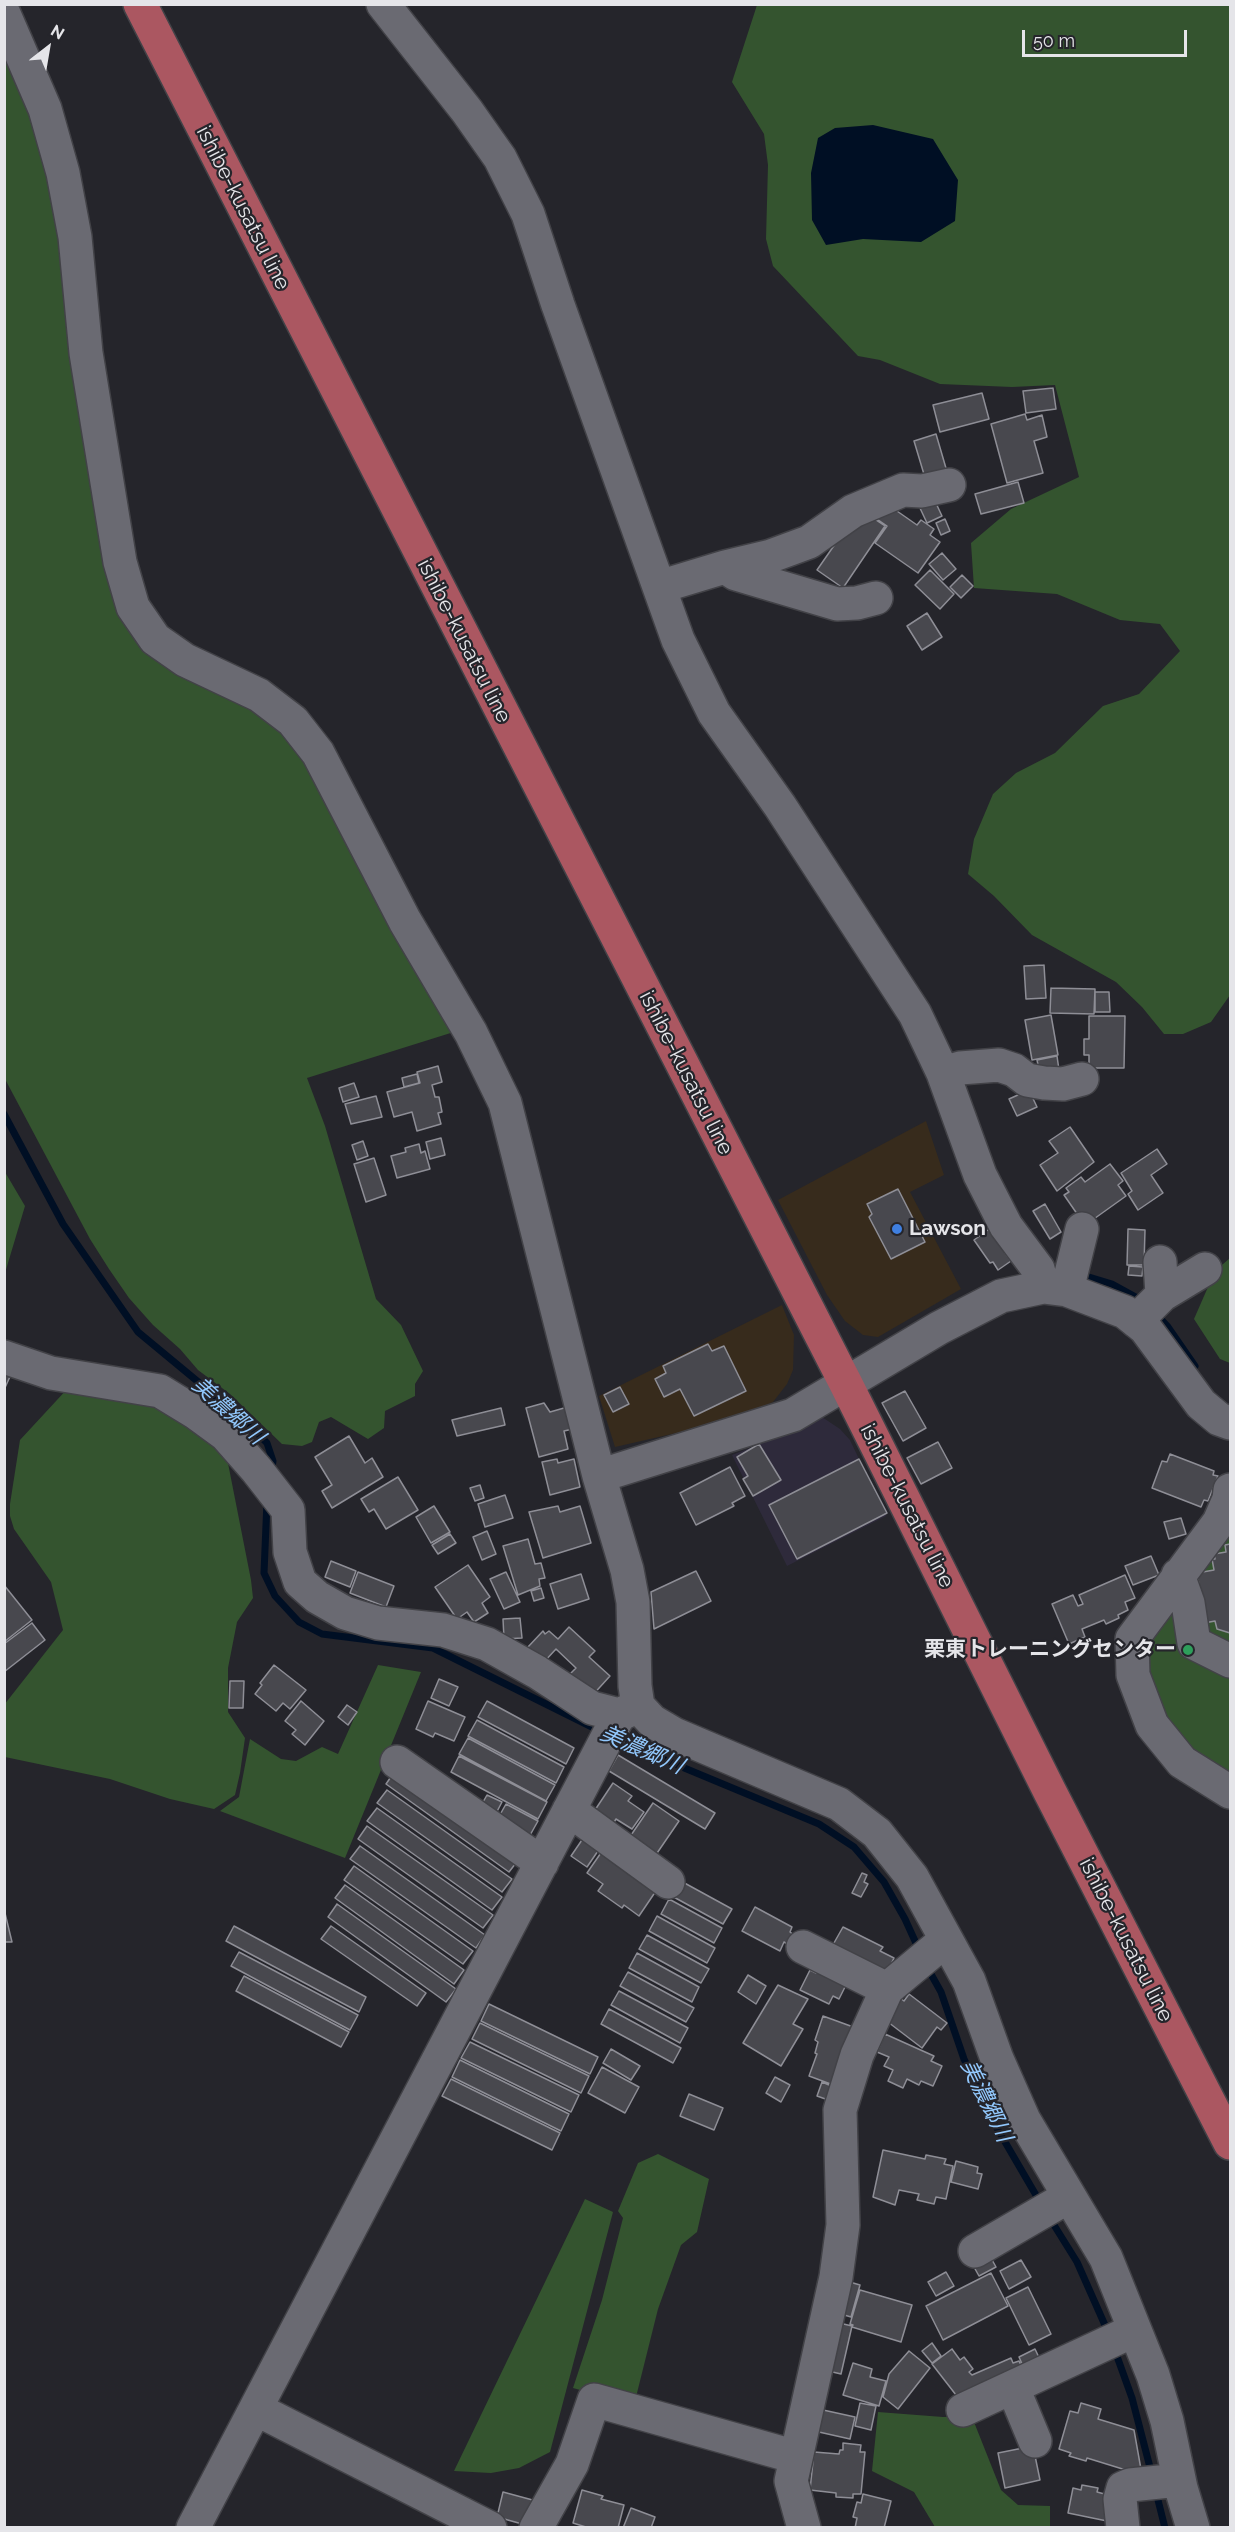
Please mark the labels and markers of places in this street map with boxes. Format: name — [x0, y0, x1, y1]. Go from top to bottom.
place label: Lawson — [909, 1216, 986, 1242]
marker: Lawson — [890, 1222, 904, 1236]
place label: 栗東トレーニングセンター — [924, 1637, 1176, 1663]
marker: 栗東トレーニングセンター — [1181, 1643, 1195, 1657]

